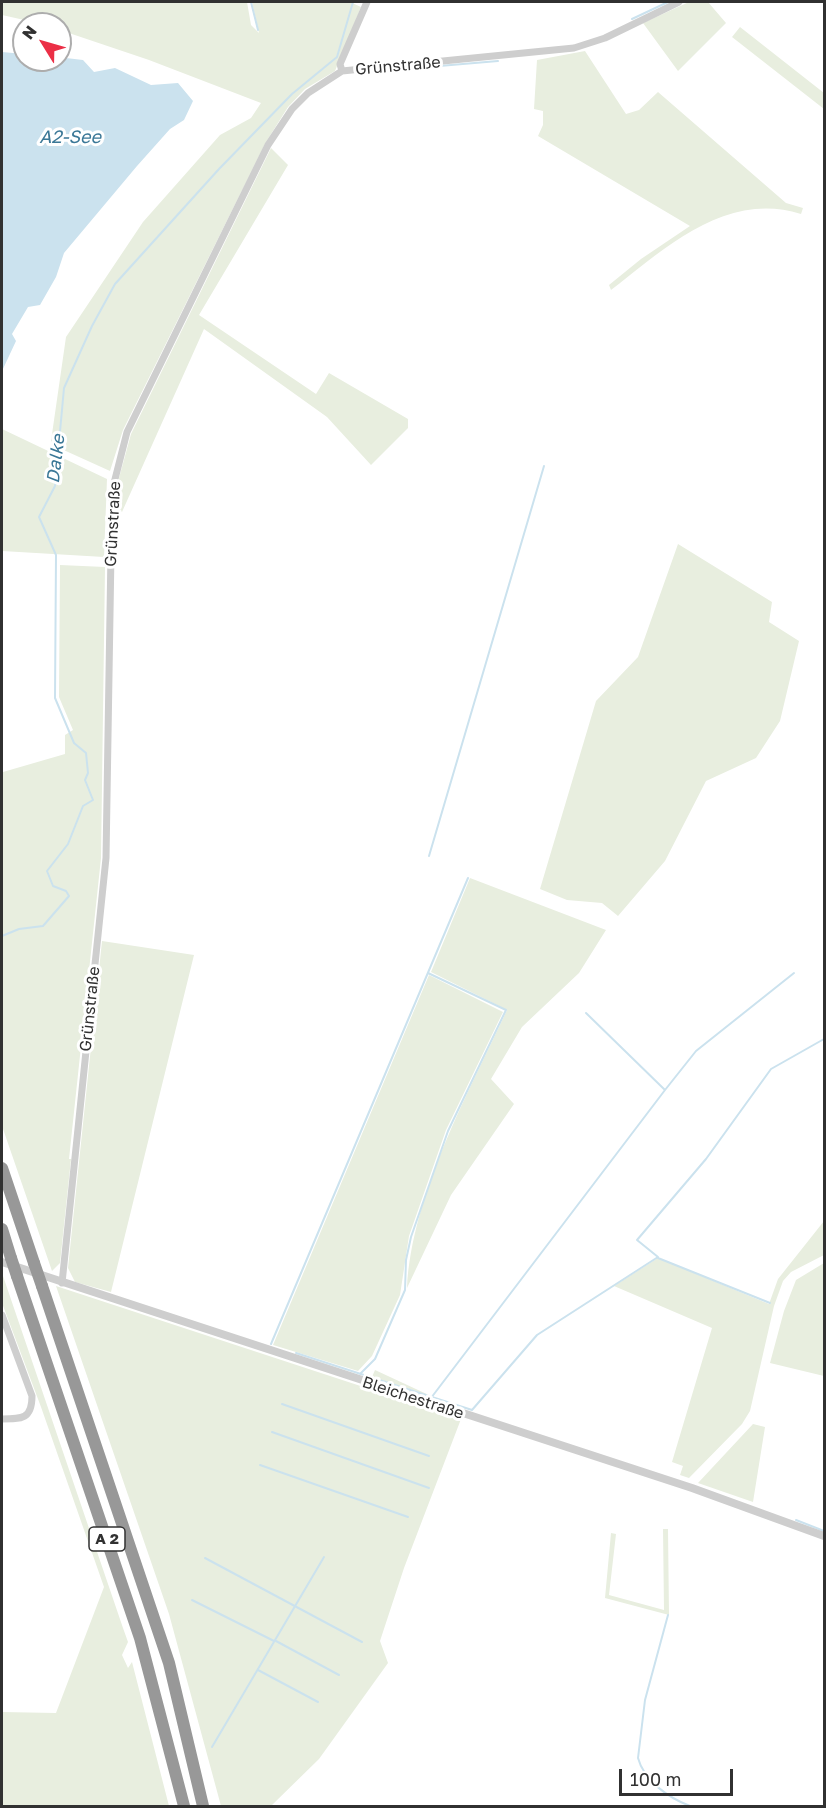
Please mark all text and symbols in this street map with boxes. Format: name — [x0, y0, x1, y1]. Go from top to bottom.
north arrow — [12, 12, 72, 72]
text: N — [18, 21, 41, 43]
street label: Grünstraße — [355, 53, 441, 79]
water label: A2-See — [39, 126, 101, 148]
water label: Dalke — [42, 433, 70, 485]
street label: Grünstraße — [101, 481, 125, 567]
street label: Grünstraße — [76, 965, 104, 1053]
street label: Bleichestraße — [360, 1373, 466, 1423]
road number: A 2 — [89, 1527, 125, 1551]
scale bar — [622, 1757, 736, 1795]
text: 100 m — [630, 1768, 681, 1790]

